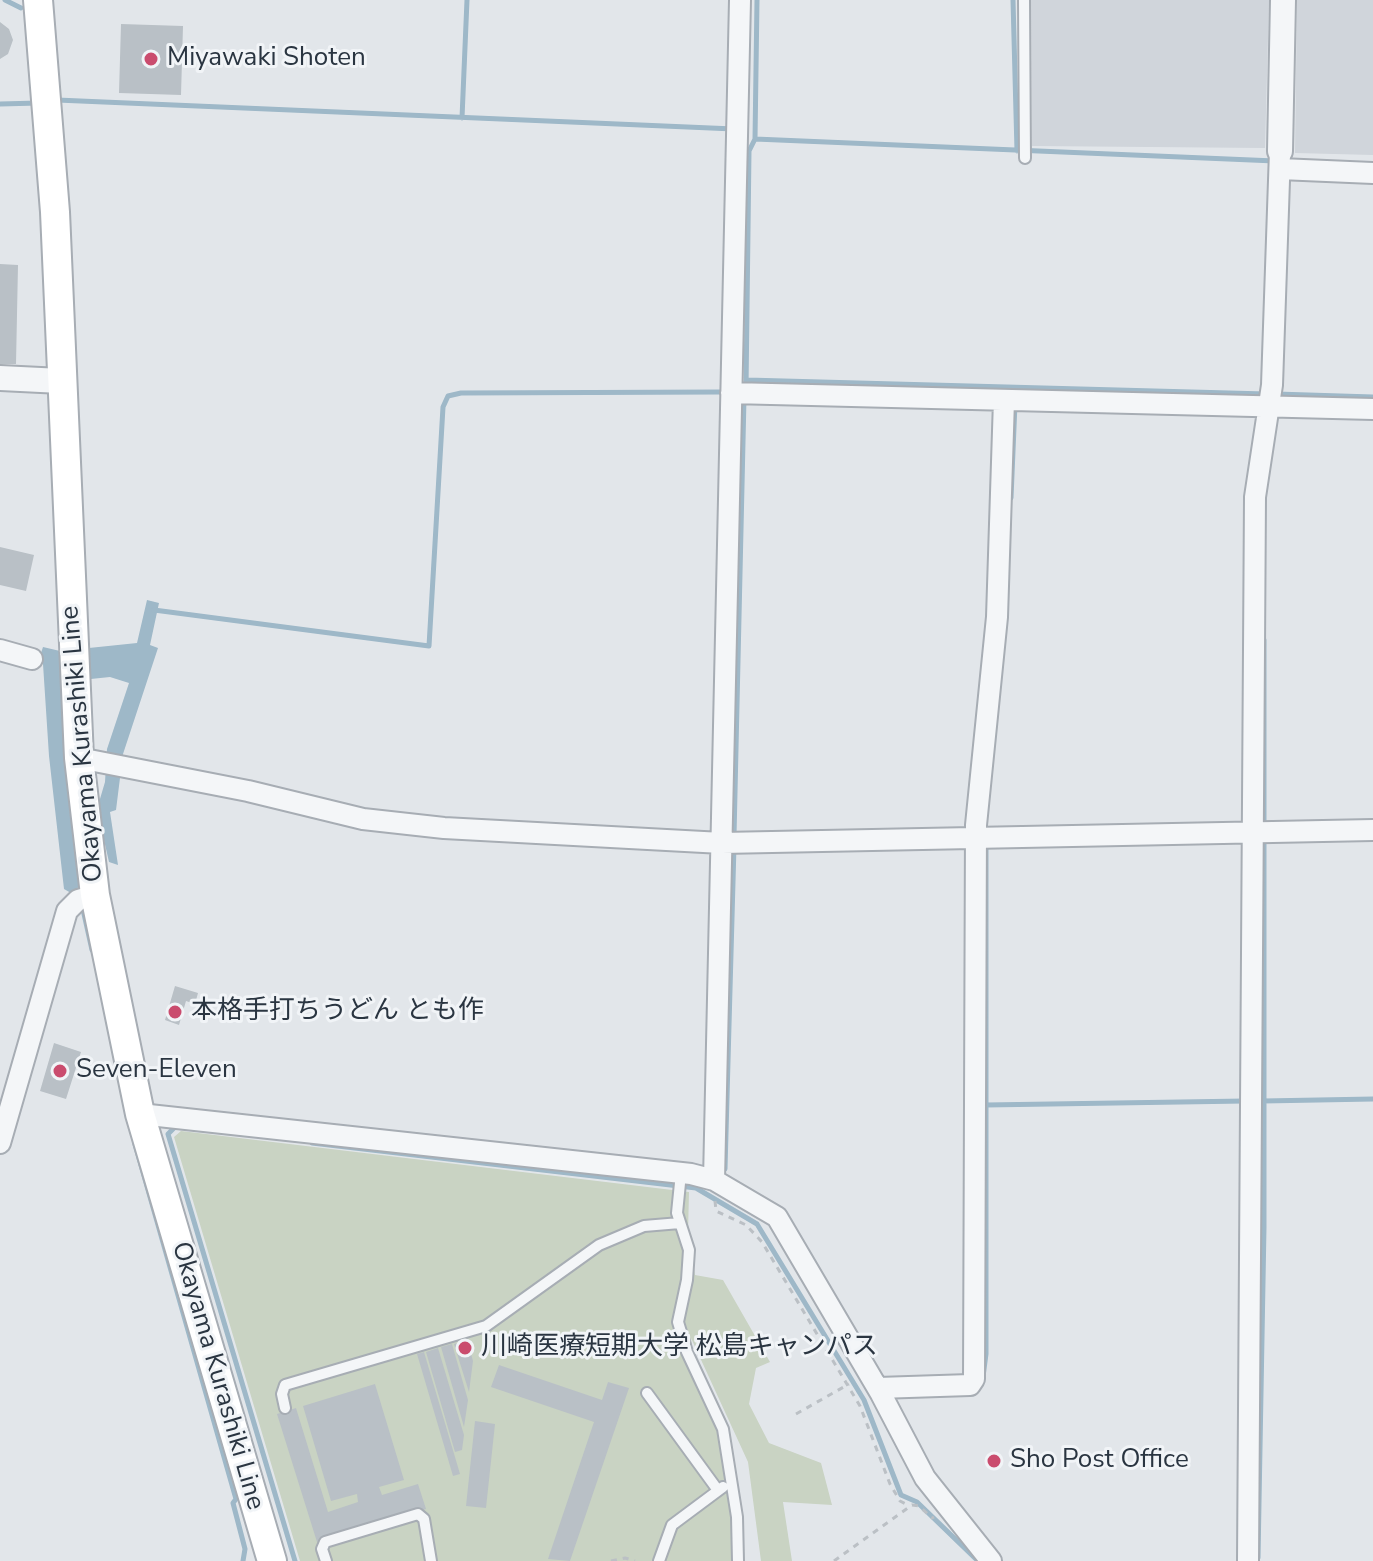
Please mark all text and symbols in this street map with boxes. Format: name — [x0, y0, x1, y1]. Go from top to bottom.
place label: Miyawaki Shoten — [167, 43, 366, 75]
marker: Miyawaki Shoten — [142, 50, 160, 68]
street label: Okayama Kurashiki Line — [55, 604, 111, 884]
place label: 本格手打ちうどん とも作 — [191, 996, 484, 1028]
marker: 本格手打ちうどん とも作 — [166, 1003, 184, 1021]
place label: Seven-Eleven — [76, 1055, 237, 1087]
marker: Seven-Eleven — [51, 1062, 69, 1080]
street label: Okayama Kurashiki Line — [164, 1238, 270, 1514]
place label: 川崎医療短期大学 松島キャンパス — [481, 1332, 878, 1364]
marker: 川崎医療短期大学 松島キャンパス — [456, 1339, 474, 1357]
place label: Sho Post Office — [1010, 1445, 1189, 1477]
marker: Sho Post Office — [985, 1452, 1003, 1470]

